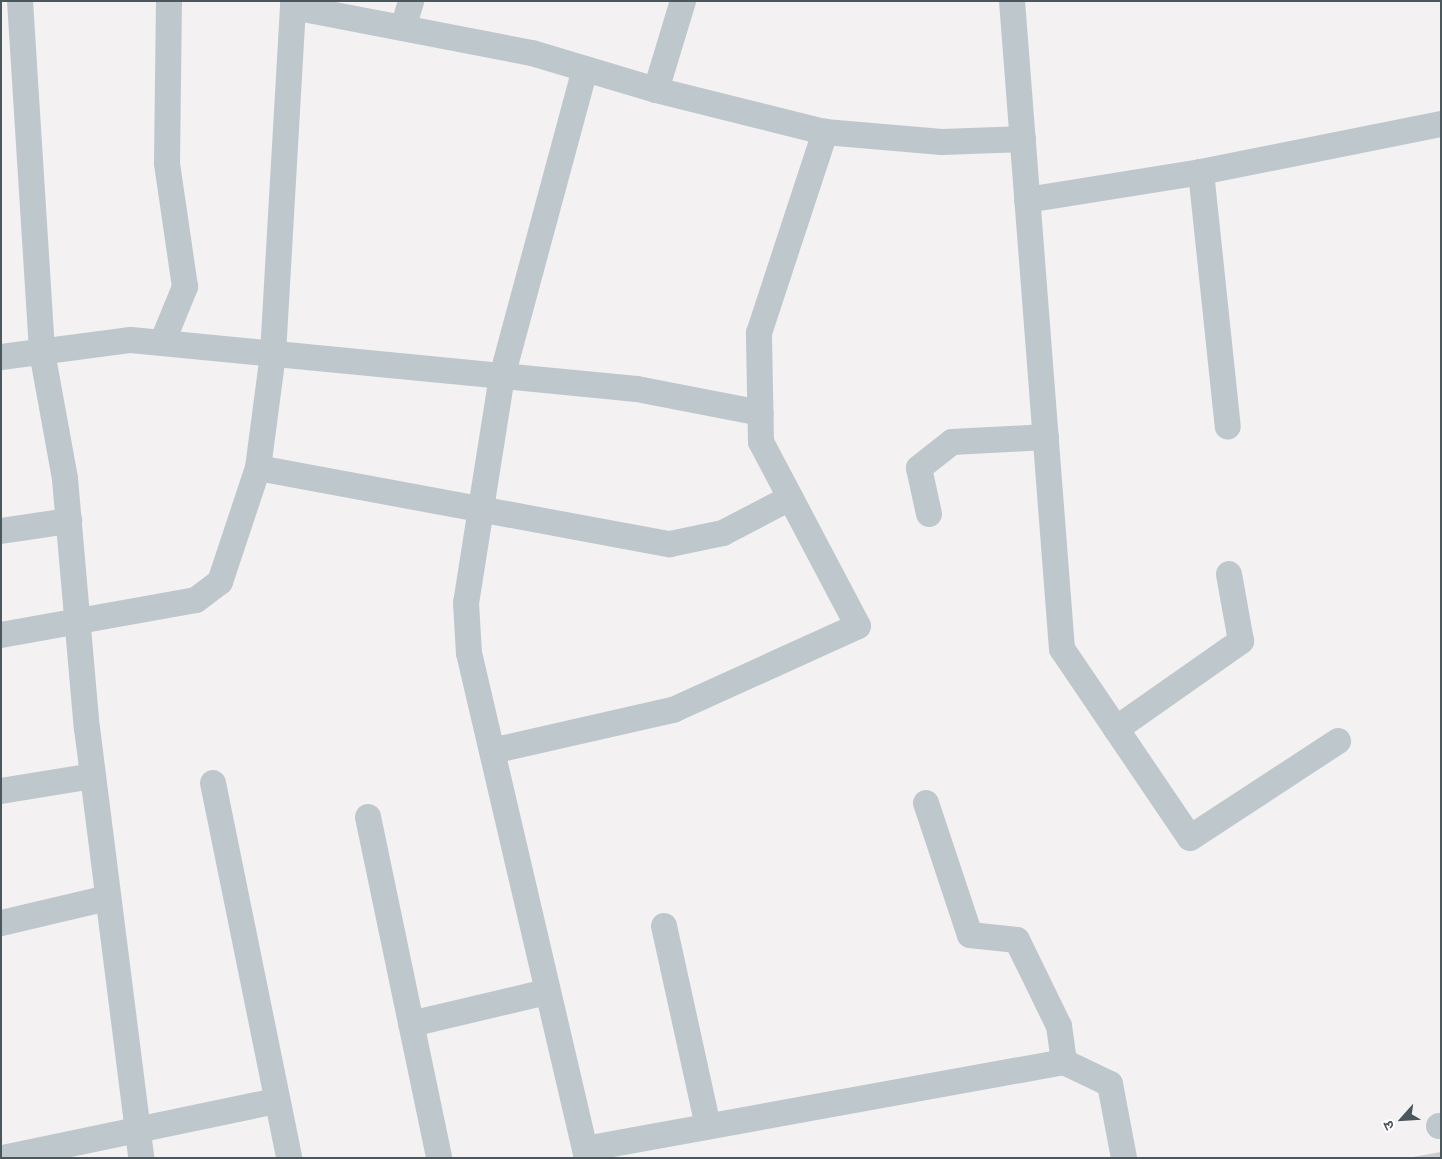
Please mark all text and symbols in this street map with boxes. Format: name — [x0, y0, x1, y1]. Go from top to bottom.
north arrow — [1377, 1094, 1427, 1144]
text: उ — [1379, 1118, 1398, 1133]

